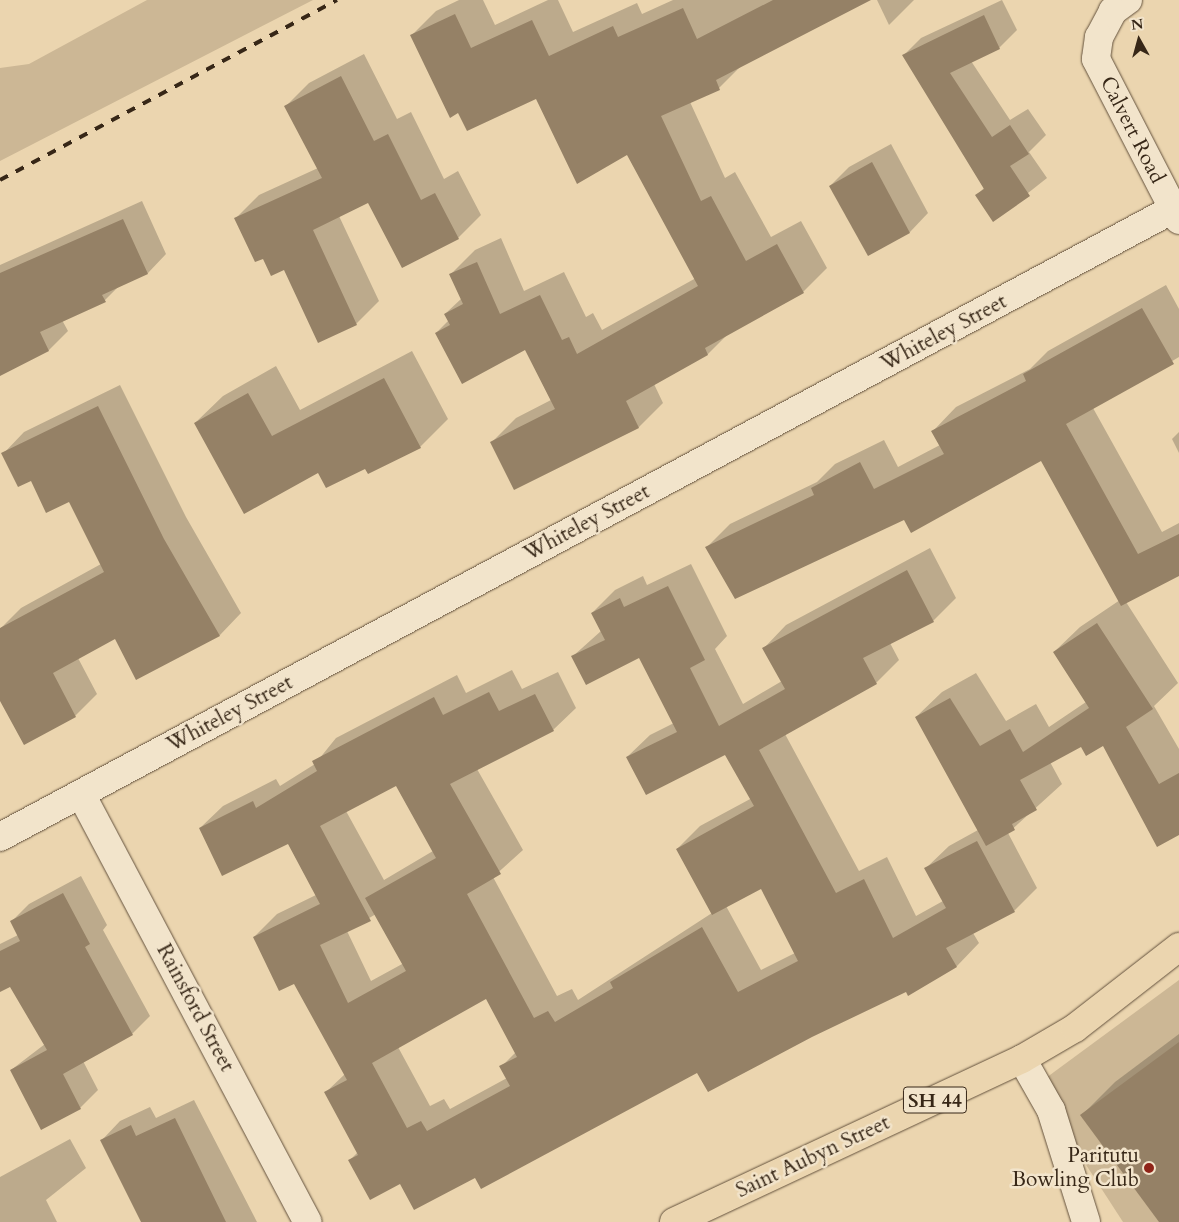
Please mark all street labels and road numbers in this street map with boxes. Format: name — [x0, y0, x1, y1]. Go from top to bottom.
street label: Calvert Road — [1094, 72, 1170, 188]
street label: Whiteley Street — [877, 289, 1011, 377]
street label: Whiteley Street — [520, 479, 654, 567]
street label: Whiteley Street — [163, 670, 297, 758]
street label: Rainsford Street — [151, 940, 239, 1076]
road number: SH 44 — [902, 1082, 968, 1118]
street label: Saint Aubyn Street — [732, 1110, 894, 1204]

